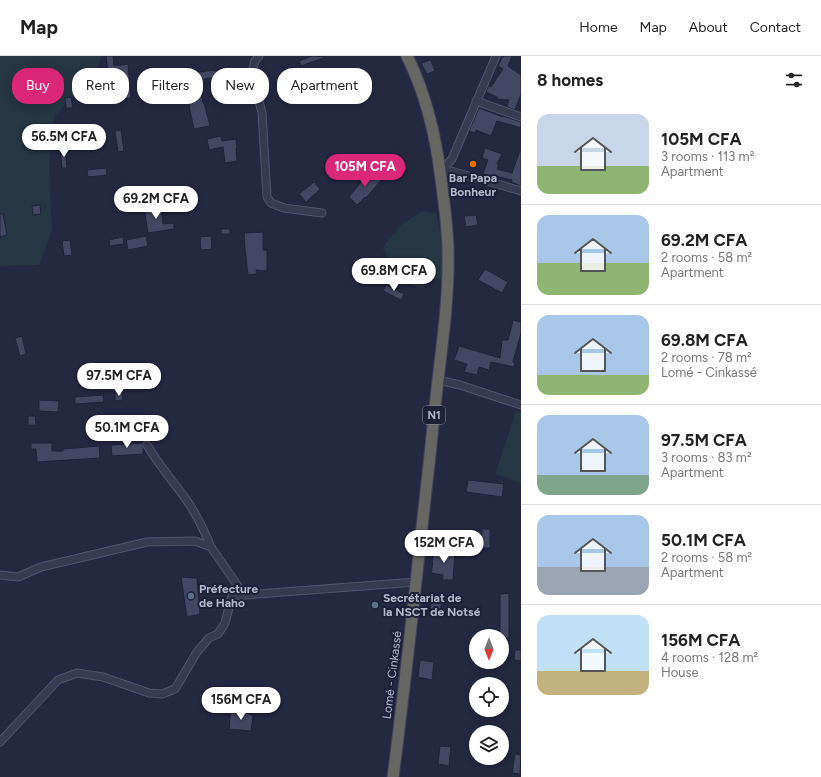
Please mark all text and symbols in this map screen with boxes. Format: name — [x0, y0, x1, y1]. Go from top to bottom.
text: Map — [20, 16, 58, 39]
text: Home — [579, 19, 618, 36]
text: Map — [640, 19, 667, 36]
text: About — [689, 19, 728, 36]
text: Contact — [750, 19, 801, 36]
chip: Buy — [12, 68, 64, 104]
chip: Rent — [72, 68, 129, 104]
chip: Filters — [137, 68, 203, 104]
chip: New — [211, 68, 269, 104]
chip: Apartment — [277, 68, 372, 104]
icon: filters — [783, 69, 805, 91]
text: 8 homes — [537, 70, 603, 90]
pin: 56.5M CFA — [18, 124, 110, 158]
text: 56.5M CFA — [31, 129, 97, 144]
text: 105M CFA — [661, 129, 742, 149]
icon: home — [569, 130, 617, 178]
text: 3 rooms · 113 m² — [661, 149, 754, 164]
pin: 105M CFA — [324, 154, 406, 188]
text: 105M CFA — [334, 159, 396, 174]
marker: Bar Papa Bonheur — [468, 159, 478, 169]
text: Apartment — [661, 164, 724, 179]
place label: Bar Papa Bonheur — [449, 171, 497, 199]
pin: 69.2M CFA — [110, 186, 202, 220]
text: 69.2M CFA — [123, 191, 189, 206]
text: 69.2M CFA — [661, 230, 747, 250]
icon: home — [569, 231, 617, 279]
text: 2 rooms · 58 m² — [661, 250, 752, 265]
pin: 69.8M CFA — [348, 258, 440, 292]
text: 69.8M CFA — [361, 263, 427, 278]
text: Apartment — [661, 265, 724, 280]
text: 69.8M CFA — [661, 330, 748, 350]
icon: home — [569, 331, 617, 379]
text: 2 rooms · 78 m² — [661, 350, 752, 365]
pin: 97.5M CFA — [73, 363, 165, 397]
text: Lomé - Cinkassé — [661, 365, 757, 380]
text: 97.5M CFA — [86, 368, 152, 383]
road number: N1 — [423, 406, 445, 424]
pin: 50.1M CFA — [81, 415, 173, 449]
text: 50.1M CFA — [95, 420, 159, 435]
text: 97.5M CFA — [661, 430, 747, 450]
icon: home — [569, 431, 617, 479]
text: 3 rooms · 83 m² — [661, 450, 752, 465]
text: Apartment — [661, 465, 724, 480]
pin: 152M CFA — [403, 530, 485, 564]
text: 50.1M CFA — [661, 530, 746, 550]
icon: home — [569, 531, 617, 579]
text: 152M CFA — [414, 535, 474, 550]
text: 2 rooms · 58 m² — [661, 550, 752, 565]
text: Apartment — [661, 565, 724, 580]
place label: Préfecture de Haho — [199, 582, 258, 610]
marker: Préfecture de Haho — [186, 591, 196, 601]
place label: Secrétariat de la NSCT de Notsé — [383, 591, 481, 619]
marker: Secrétariat de la NSCT de Notsé — [370, 600, 380, 610]
north arrow — [469, 629, 509, 669]
map controls — [469, 629, 509, 765]
street label: Lomé - Cinkassé — [380, 630, 404, 720]
text: 156M CFA — [661, 630, 740, 650]
icon: home — [569, 631, 617, 679]
text: 4 rooms · 128 m² — [661, 650, 758, 665]
text: House — [661, 665, 699, 680]
button: locate — [469, 677, 509, 717]
pin: 156M CFA — [200, 687, 282, 721]
text: 156M CFA — [211, 692, 271, 707]
button: layers — [469, 725, 509, 765]

